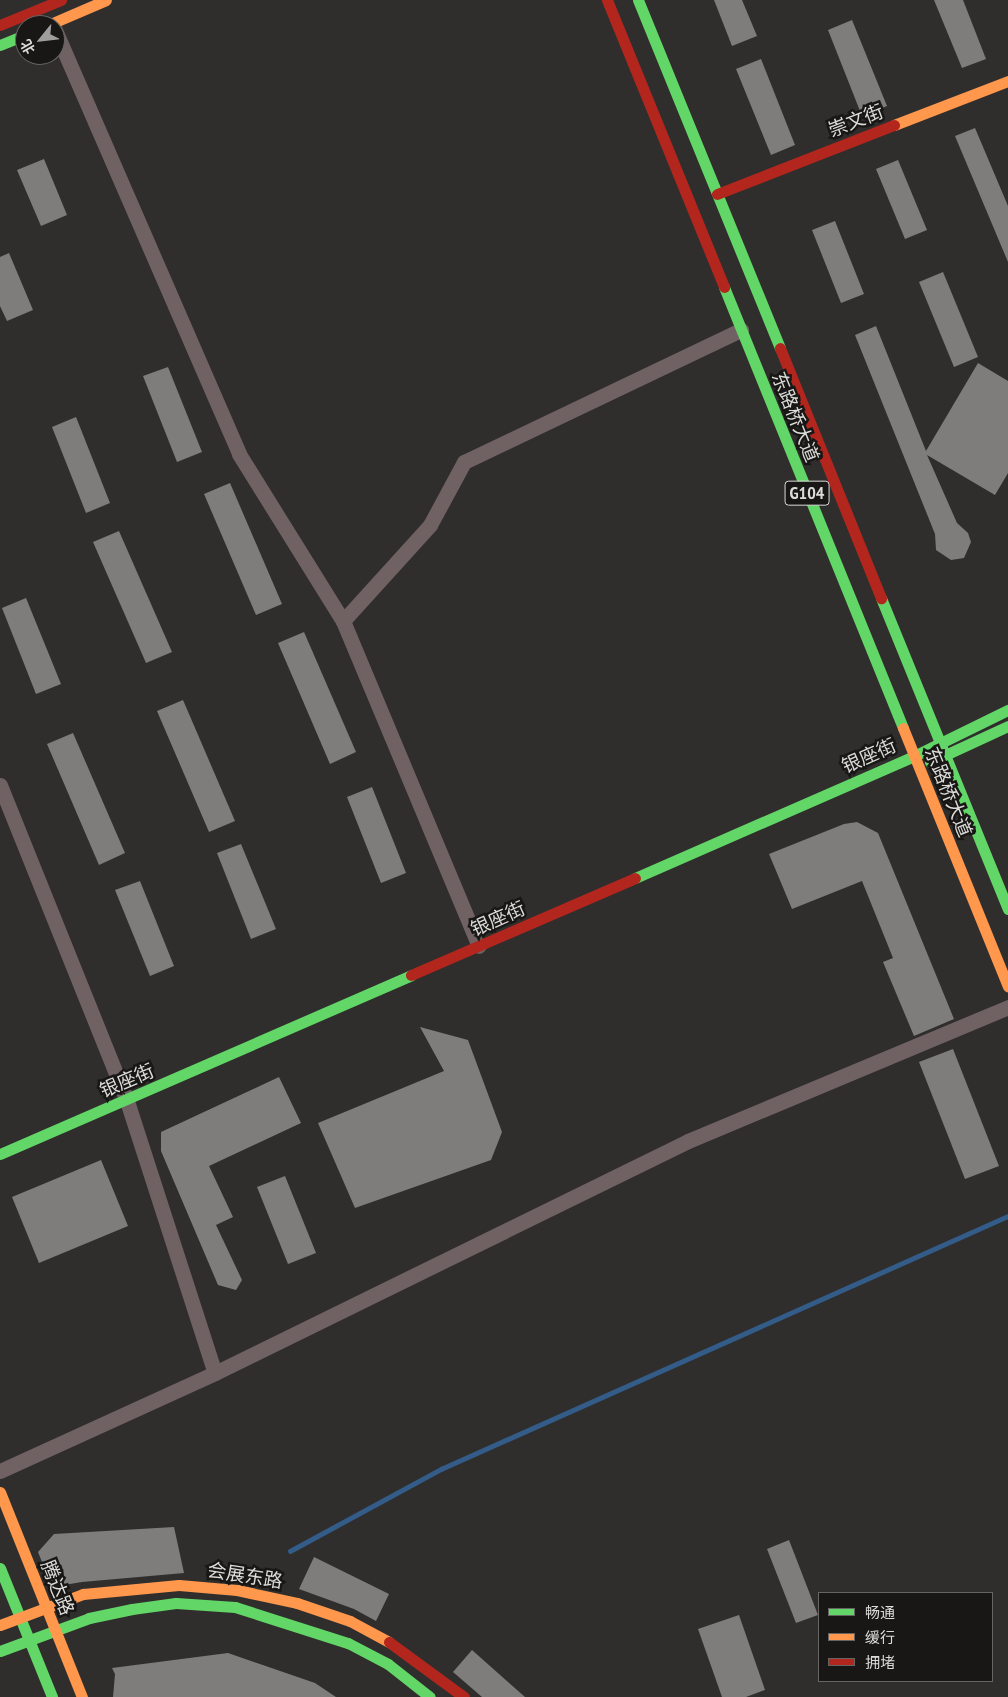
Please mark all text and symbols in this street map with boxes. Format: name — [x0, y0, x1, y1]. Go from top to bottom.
north arrow — [15, 15, 65, 65]
text: 北 — [16, 36, 39, 57]
street label: 崇文街 — [825, 100, 887, 142]
street label: 东路桥大道 — [767, 369, 823, 465]
road number: G104 — [784, 478, 830, 508]
street label: 银座街 — [838, 734, 900, 778]
street label: 东路桥大道 — [920, 744, 976, 840]
street label: 银座街 — [467, 897, 529, 941]
street label: 银座街 — [96, 1059, 158, 1103]
street label: 腾达路 — [36, 1557, 78, 1619]
street label: 会展东路 — [206, 1559, 284, 1593]
legend — [818, 1592, 993, 1682]
text: 畅通 — [865, 1603, 895, 1622]
text: 缓行 — [865, 1628, 895, 1647]
text: 拥堵 — [865, 1653, 895, 1672]

